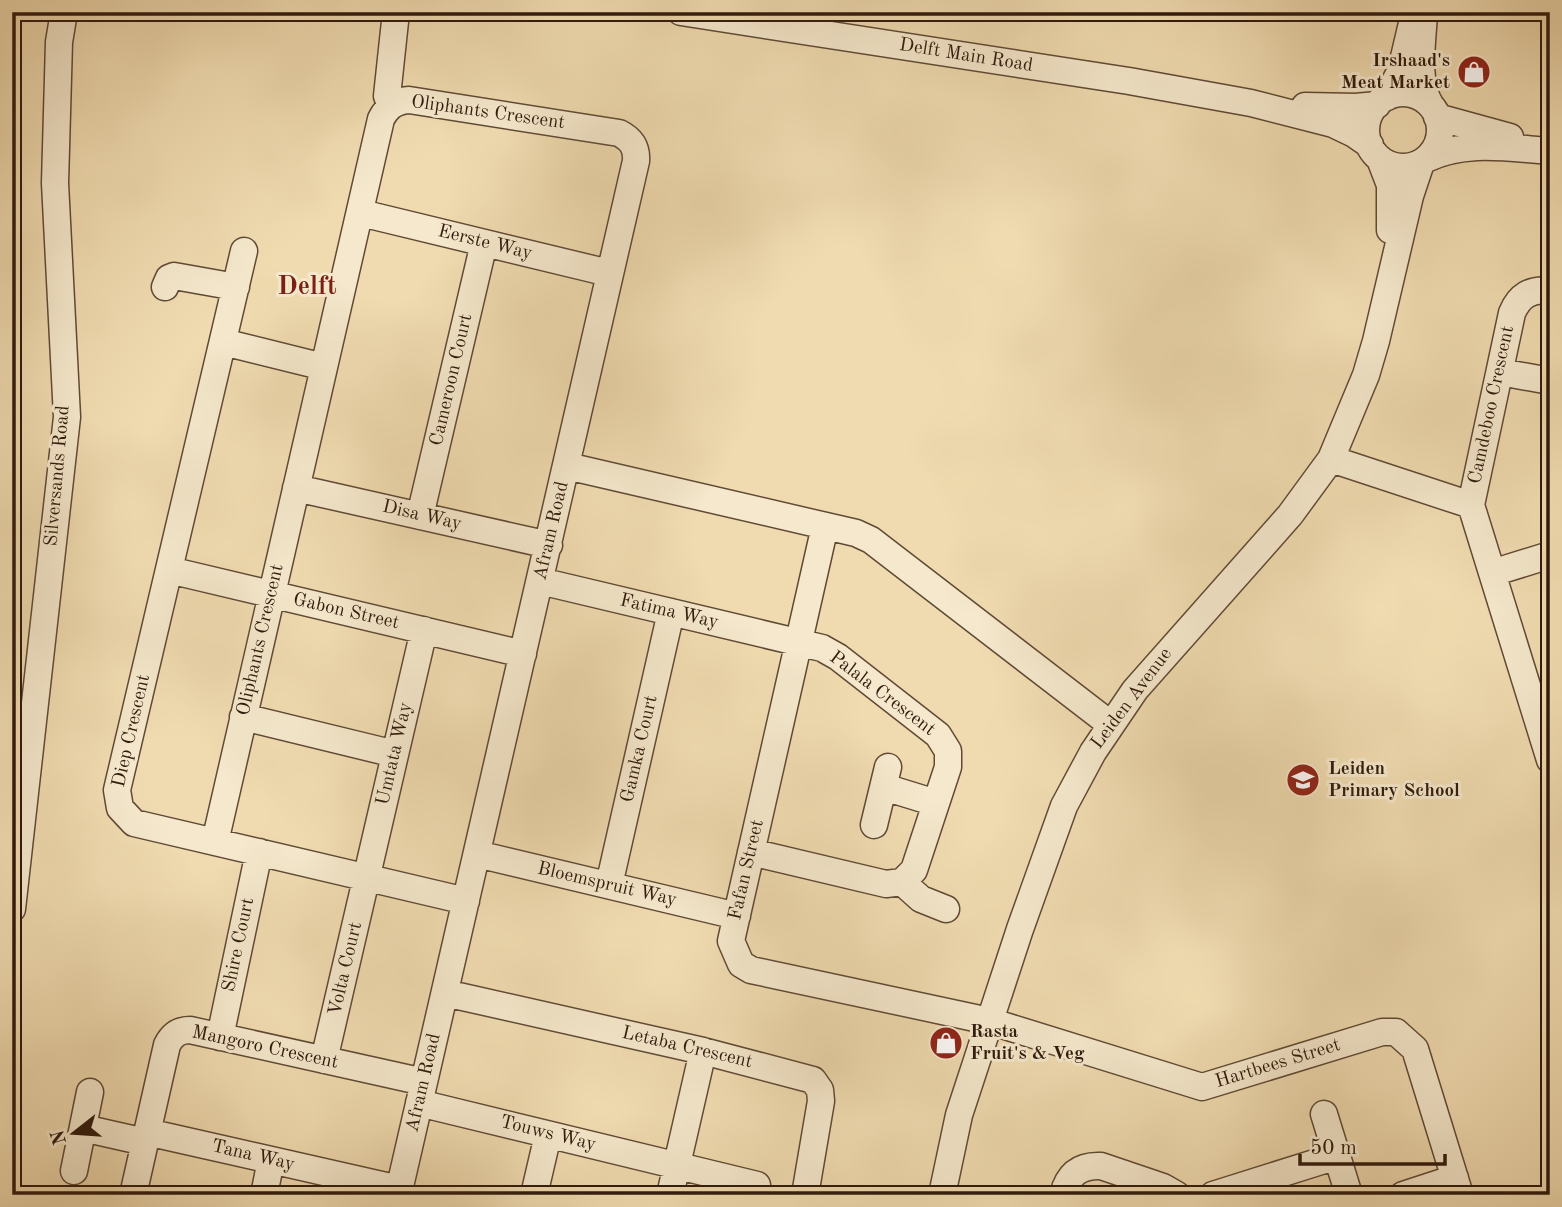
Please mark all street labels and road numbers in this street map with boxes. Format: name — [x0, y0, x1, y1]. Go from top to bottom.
street label: Delft Main Road — [898, 36, 1034, 76]
street label: Oliphants Crescent — [410, 93, 566, 133]
street label: Eerste Way — [436, 222, 534, 264]
street label: Cameroon Court — [428, 312, 476, 448]
street label: Camdeboo Crescent — [1466, 324, 1518, 486]
street label: Silversands Road — [42, 405, 74, 547]
street label: Afram Road — [531, 480, 573, 582]
street label: Disa Way — [380, 498, 464, 534]
street label: Oliphants Crescent — [234, 562, 288, 718]
street label: Gabon Street — [291, 591, 401, 633]
street label: Fatima Way — [618, 591, 720, 633]
street label: Leiden Avenue — [1088, 645, 1176, 753]
street label: Palala Crescent — [825, 648, 939, 740]
street label: Diep Crescent — [110, 673, 154, 789]
street label: Gamka Court — [618, 694, 662, 804]
street label: Umtata Way — [374, 701, 416, 807]
street label: Fafan Street — [726, 818, 768, 922]
street label: Bloemspruit Way — [535, 860, 679, 910]
street label: Shire Court — [220, 896, 258, 994]
street label: Volta Court — [326, 920, 366, 1018]
street label: Mangoro Crescent — [190, 1023, 340, 1073]
street label: Letaba Crescent — [620, 1024, 754, 1072]
street label: Afram Road — [403, 1032, 445, 1134]
street label: Hartbees Street — [1213, 1036, 1343, 1092]
street label: Touws Way — [498, 1113, 598, 1155]
street label: Tana Way — [210, 1137, 296, 1175]

